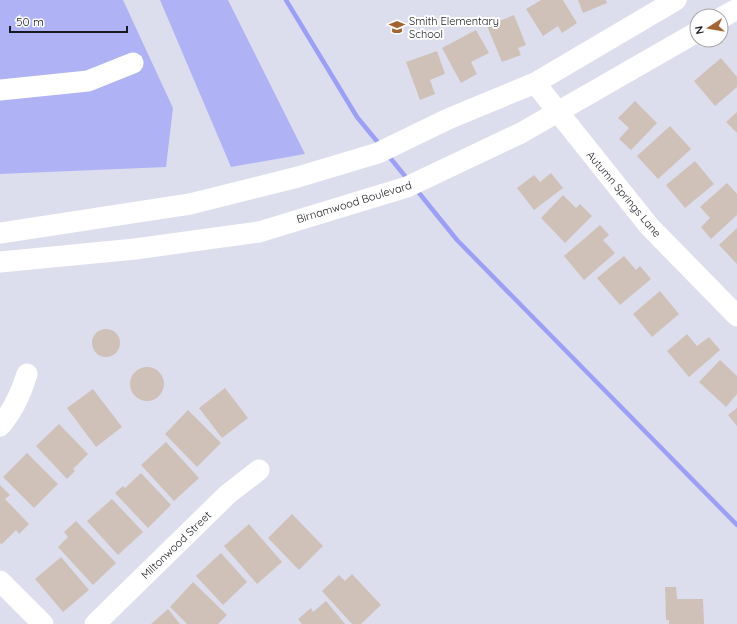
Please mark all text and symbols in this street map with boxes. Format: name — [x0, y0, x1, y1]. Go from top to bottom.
scale bar — [10, 8, 127, 34]
north arrow — [689, 8, 729, 48]
text: 50 m — [16, 14, 44, 29]
place label: Smith Elementary School — [409, 14, 499, 41]
school or university icon: Smith Elementary School — [388, 18, 406, 36]
text: N — [692, 25, 707, 35]
street label: Autumn Springs Lane — [584, 148, 664, 240]
street label: Birnamwood Boulevard — [295, 178, 413, 226]
street label: Miltonwood Street — [138, 508, 214, 582]

